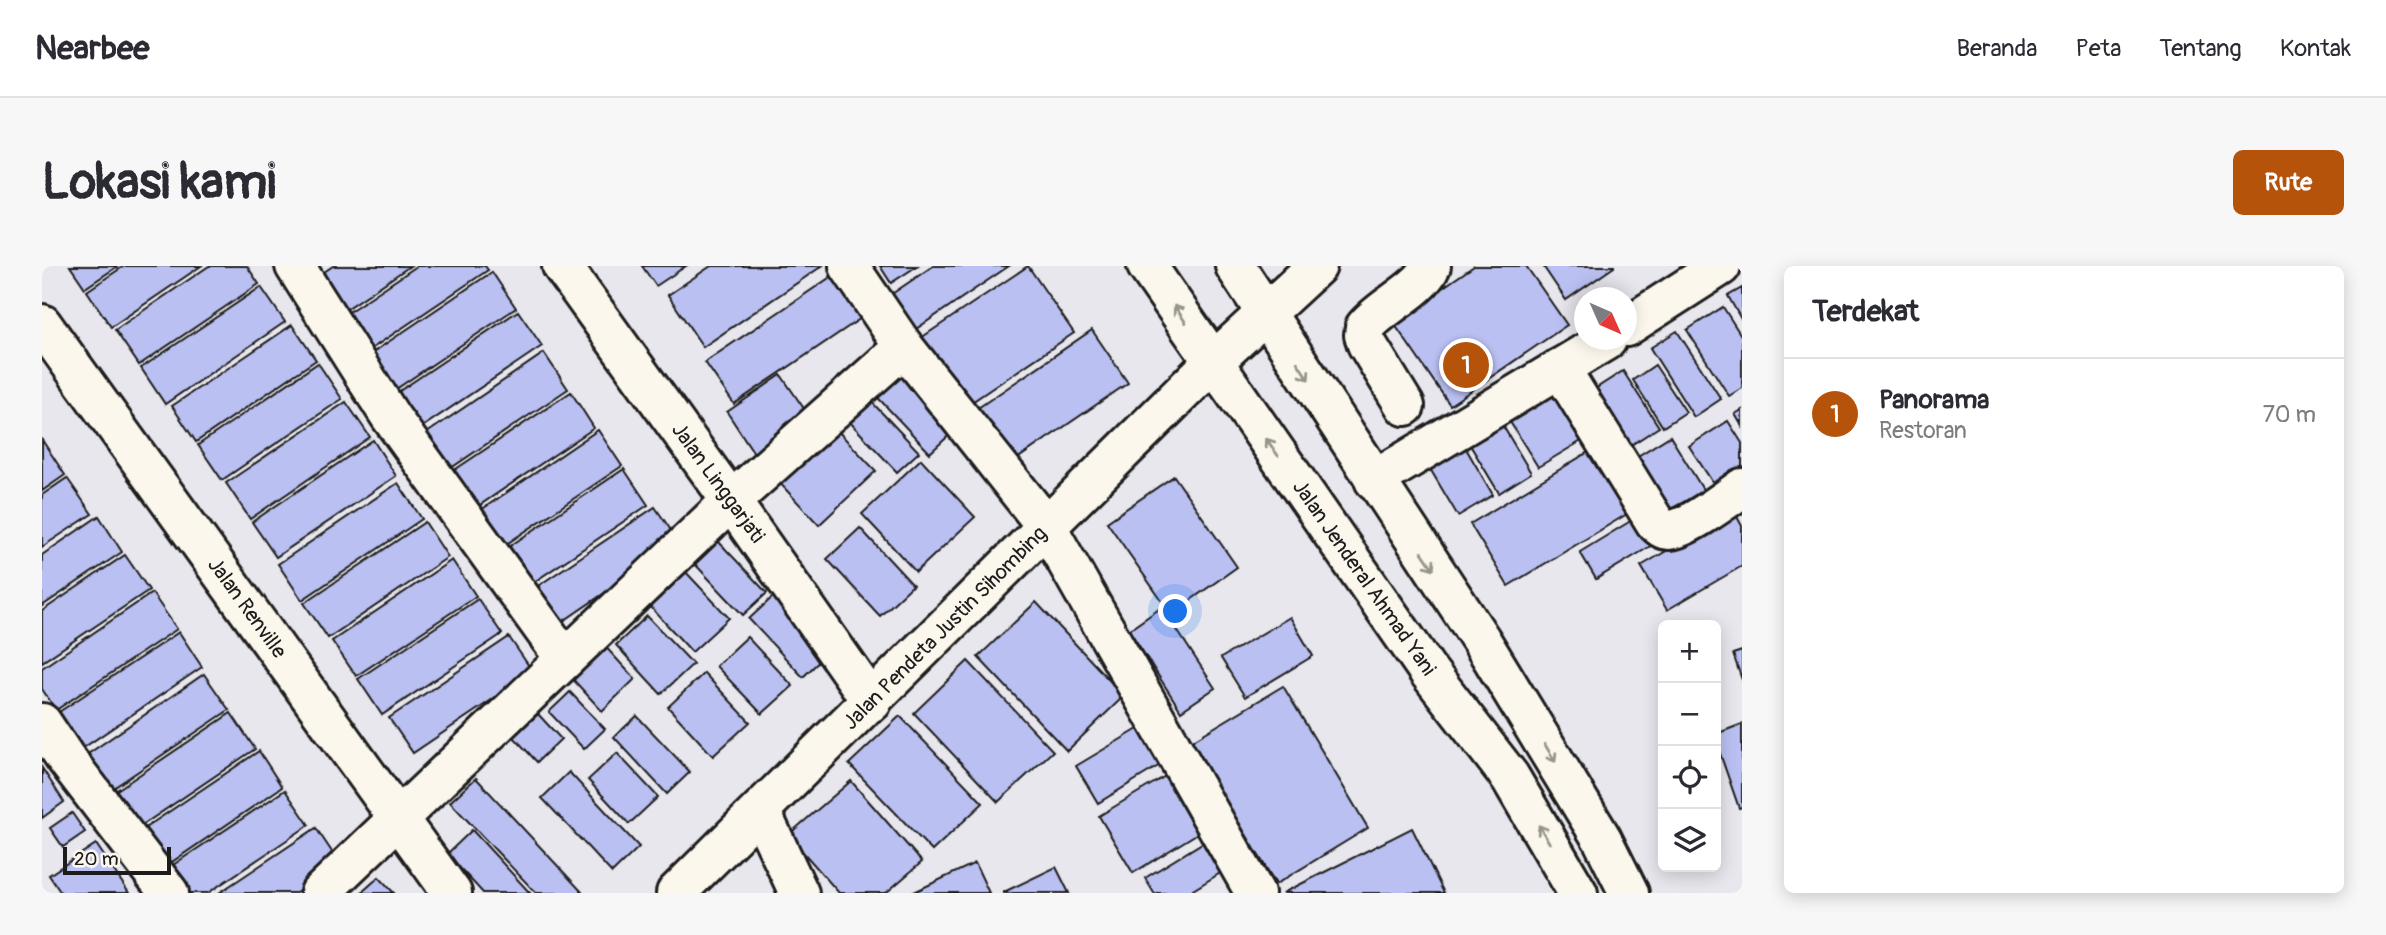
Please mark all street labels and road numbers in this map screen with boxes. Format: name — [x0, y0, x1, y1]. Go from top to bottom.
street label: Jalan Linggarjati — [665, 418, 771, 549]
street label: Jalan Jenderal Ahmad Yani — [1286, 475, 1442, 681]
street label: Jalan Pendeta Justin Sihombing — [837, 520, 1053, 736]
street label: Jalan Renville — [201, 552, 293, 664]

